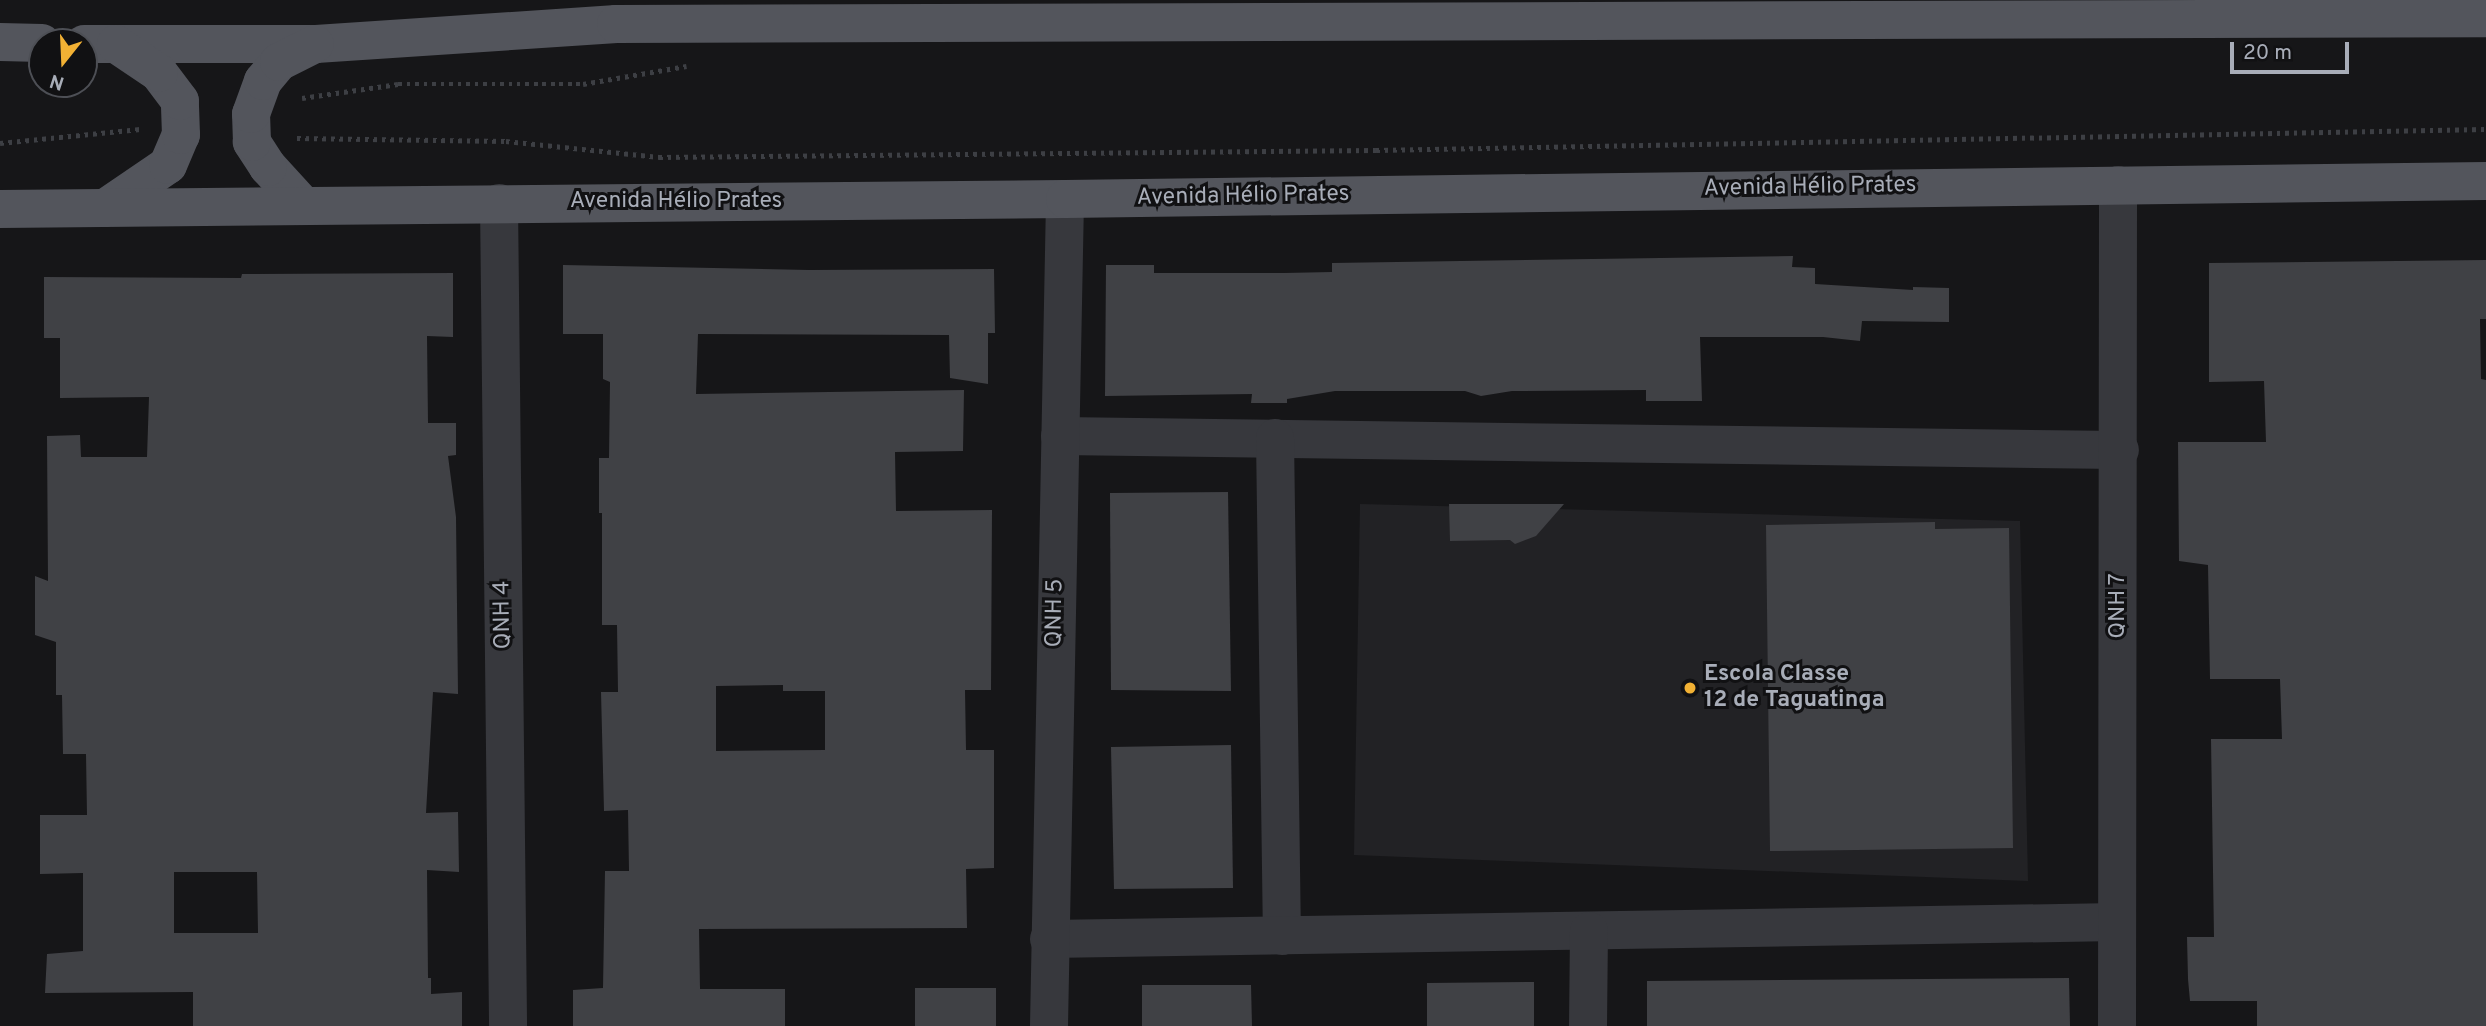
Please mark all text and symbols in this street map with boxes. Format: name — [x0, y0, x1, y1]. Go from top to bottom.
north arrow — [28, 28, 98, 98]
scale bar — [2234, 28, 2353, 72]
text: 20 m — [2243, 40, 2292, 67]
text: N — [47, 68, 67, 95]
street label: Avenida Hélio Prates — [1703, 172, 1917, 204]
street label: Avenida Hélio Prates — [1136, 181, 1350, 213]
street label: Avenida Hélio Prates — [570, 188, 782, 216]
street label: QNH 7 — [2105, 573, 2133, 639]
street label: QNH 5 — [1042, 578, 1070, 648]
street label: QNH 4 — [490, 580, 518, 650]
place label: Escola Classe 12 de Taguatinga — [1704, 661, 1884, 715]
marker: Escola Classe 12 de Taguatinga — [1682, 680, 1698, 696]

